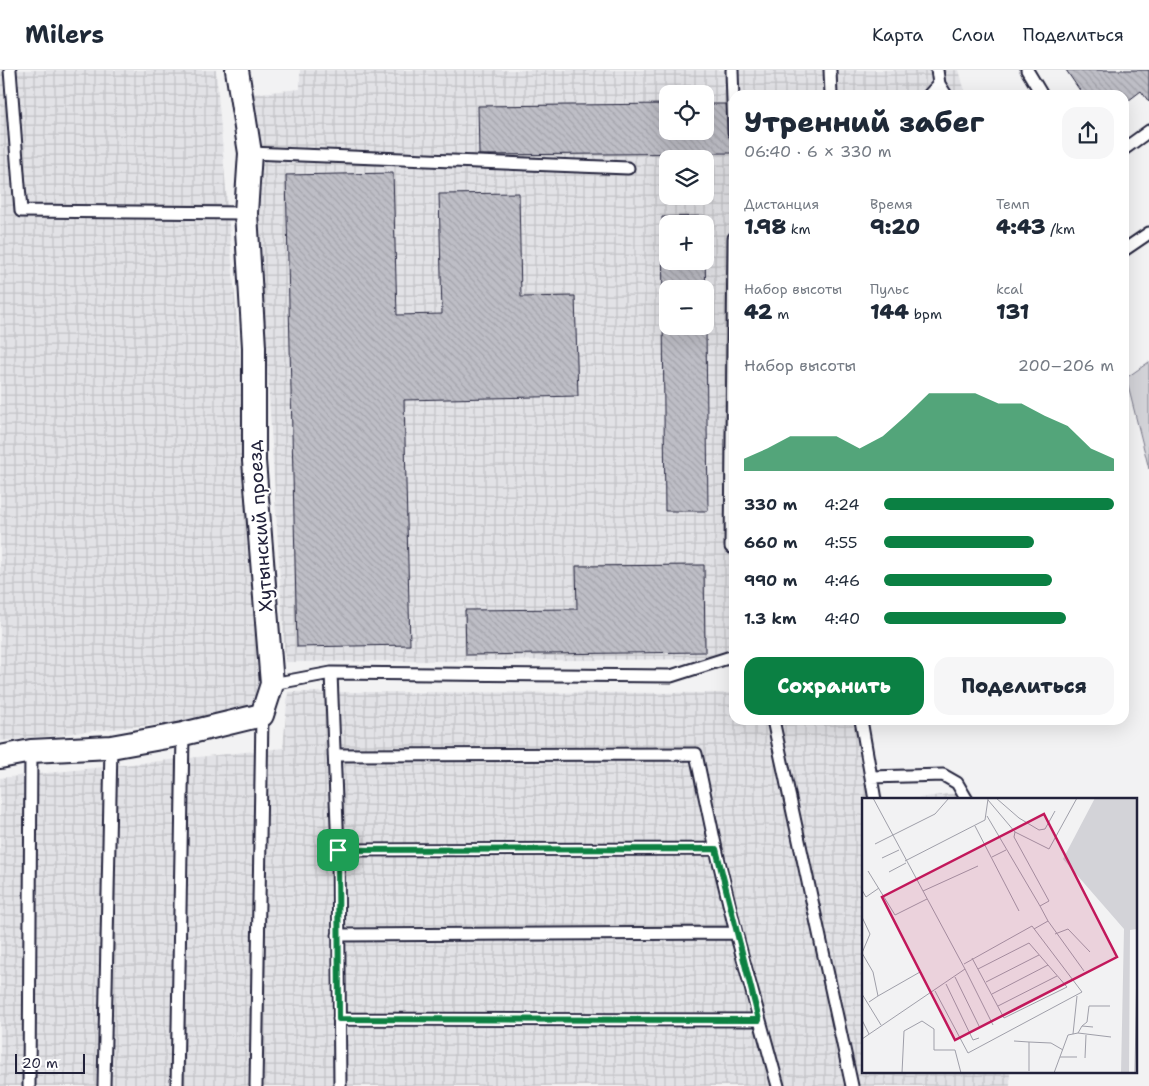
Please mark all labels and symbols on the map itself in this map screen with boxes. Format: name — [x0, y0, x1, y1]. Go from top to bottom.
street label: Хутынский проезд — [242, 439, 278, 613]
inset map — [862, 798, 1136, 1074]
pin — [317, 829, 359, 871]
scale bar — [15, 1051, 85, 1074]

